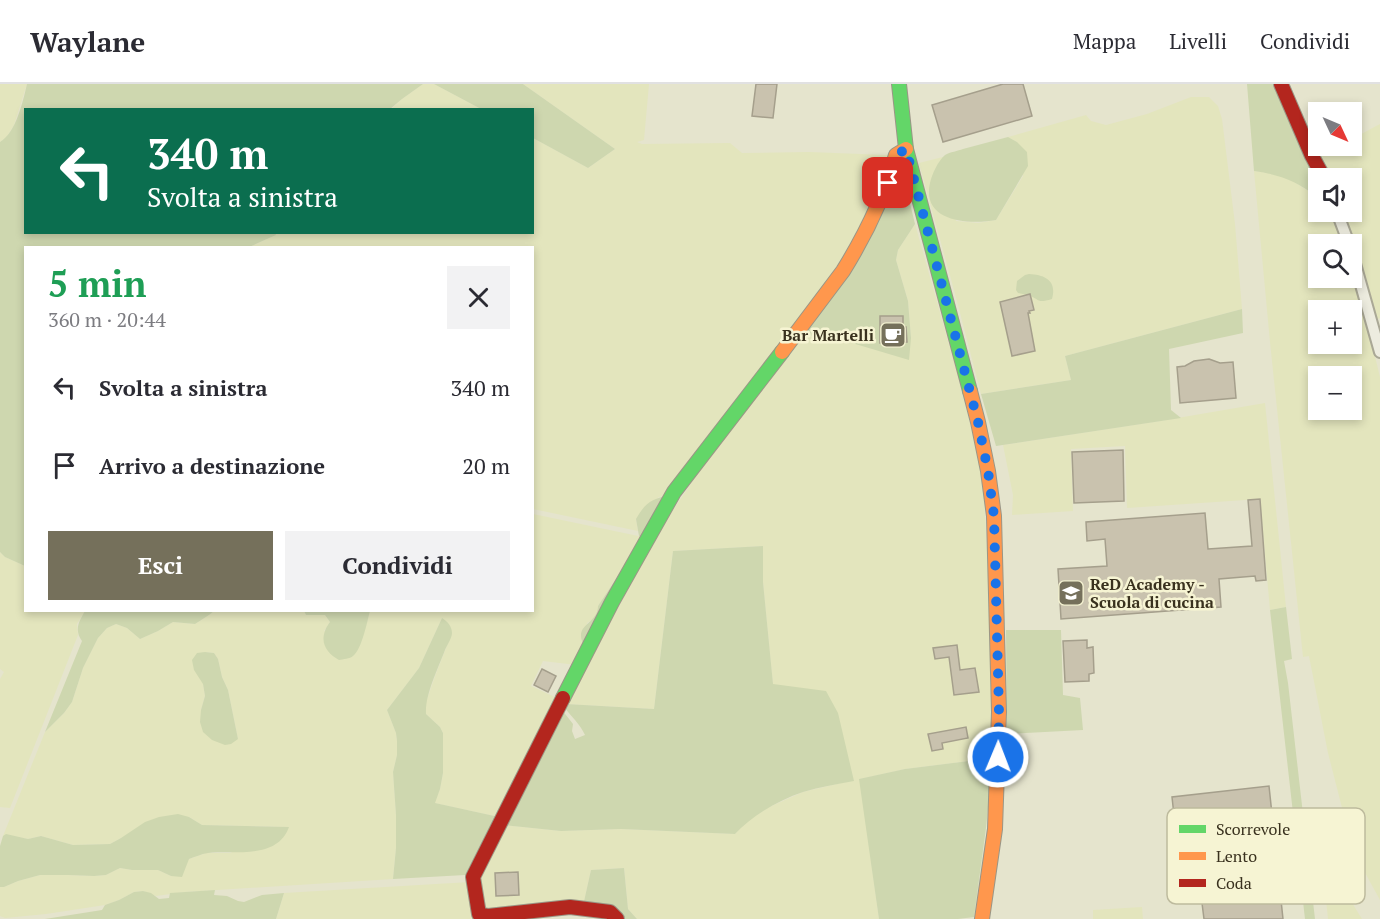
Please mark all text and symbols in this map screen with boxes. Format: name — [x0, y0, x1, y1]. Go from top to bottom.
text: Waylane — [30, 23, 145, 60]
text: Mappa — [1073, 27, 1136, 55]
text: Livelli — [1169, 27, 1227, 55]
text: Condividi — [1260, 27, 1350, 55]
north arrow — [1308, 102, 1362, 156]
map controls — [1308, 102, 1362, 420]
text: 340 m — [147, 125, 268, 181]
icon: left — [48, 132, 126, 210]
pin — [862, 157, 913, 208]
icon: arrive — [871, 166, 904, 199]
button: sound — [1308, 168, 1362, 222]
text: Svolta a sinistra — [147, 179, 338, 215]
button: search — [1308, 234, 1362, 288]
text: 5 min — [48, 260, 146, 307]
button: close — [447, 266, 510, 329]
button: + — [1308, 300, 1362, 354]
text: 360 m · 20:44 — [48, 306, 166, 333]
cafe icon: Bar Martelli — [878, 320, 908, 350]
place label: Bar Martelli — [782, 324, 874, 346]
button: − — [1308, 366, 1362, 420]
icon: left — [48, 371, 81, 404]
text: Svolta a sinistra — [99, 373, 268, 402]
text: 340 m — [450, 373, 510, 402]
icon: arrive — [48, 449, 81, 482]
text: Arrivo a destinazione — [99, 451, 325, 480]
text: 20 m — [462, 451, 510, 480]
button: Esci — [48, 531, 273, 600]
button: Condividi — [285, 531, 510, 600]
place label: ReD Academy - Scuola di cucina — [1090, 573, 1214, 613]
school or university icon: ReD Academy - Scuola di cucina — [1056, 578, 1086, 608]
position arrow — [966, 725, 1030, 789]
legend — [1167, 808, 1365, 904]
text: Scorrevole — [1216, 818, 1290, 840]
text: Lento — [1216, 845, 1257, 867]
text: Coda — [1216, 872, 1252, 894]

